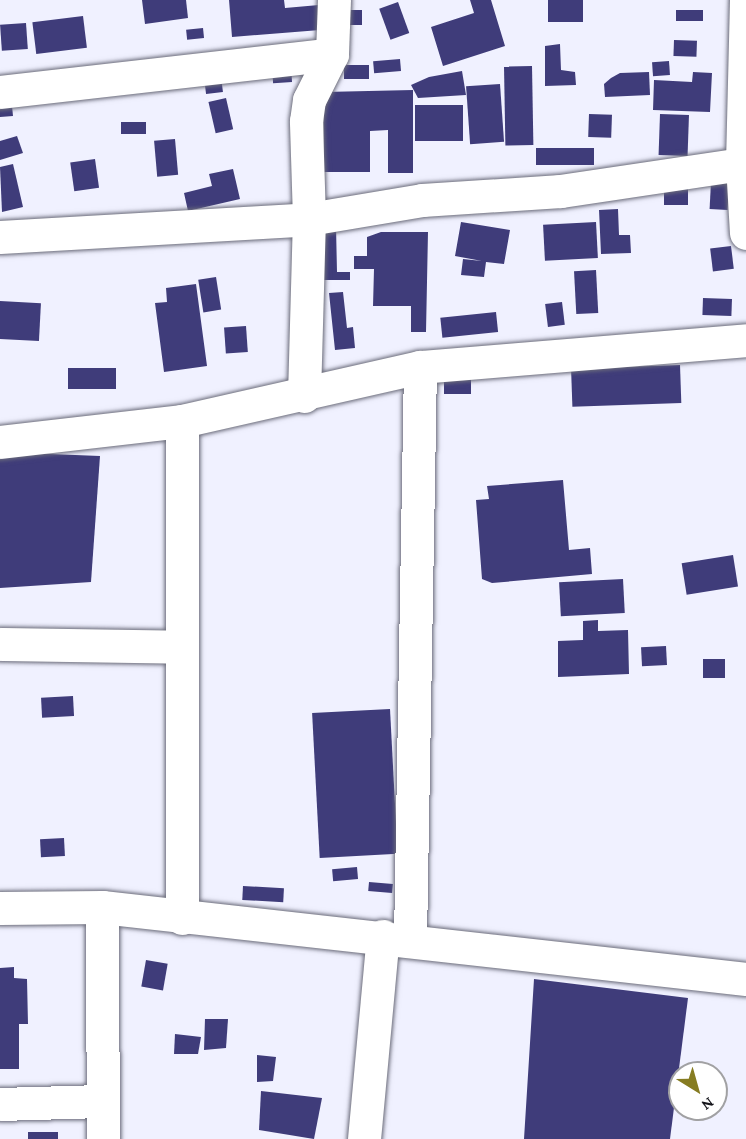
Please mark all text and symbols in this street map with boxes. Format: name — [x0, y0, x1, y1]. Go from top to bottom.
north arrow — [668, 1061, 728, 1121]
text: N — [698, 1094, 717, 1114]

